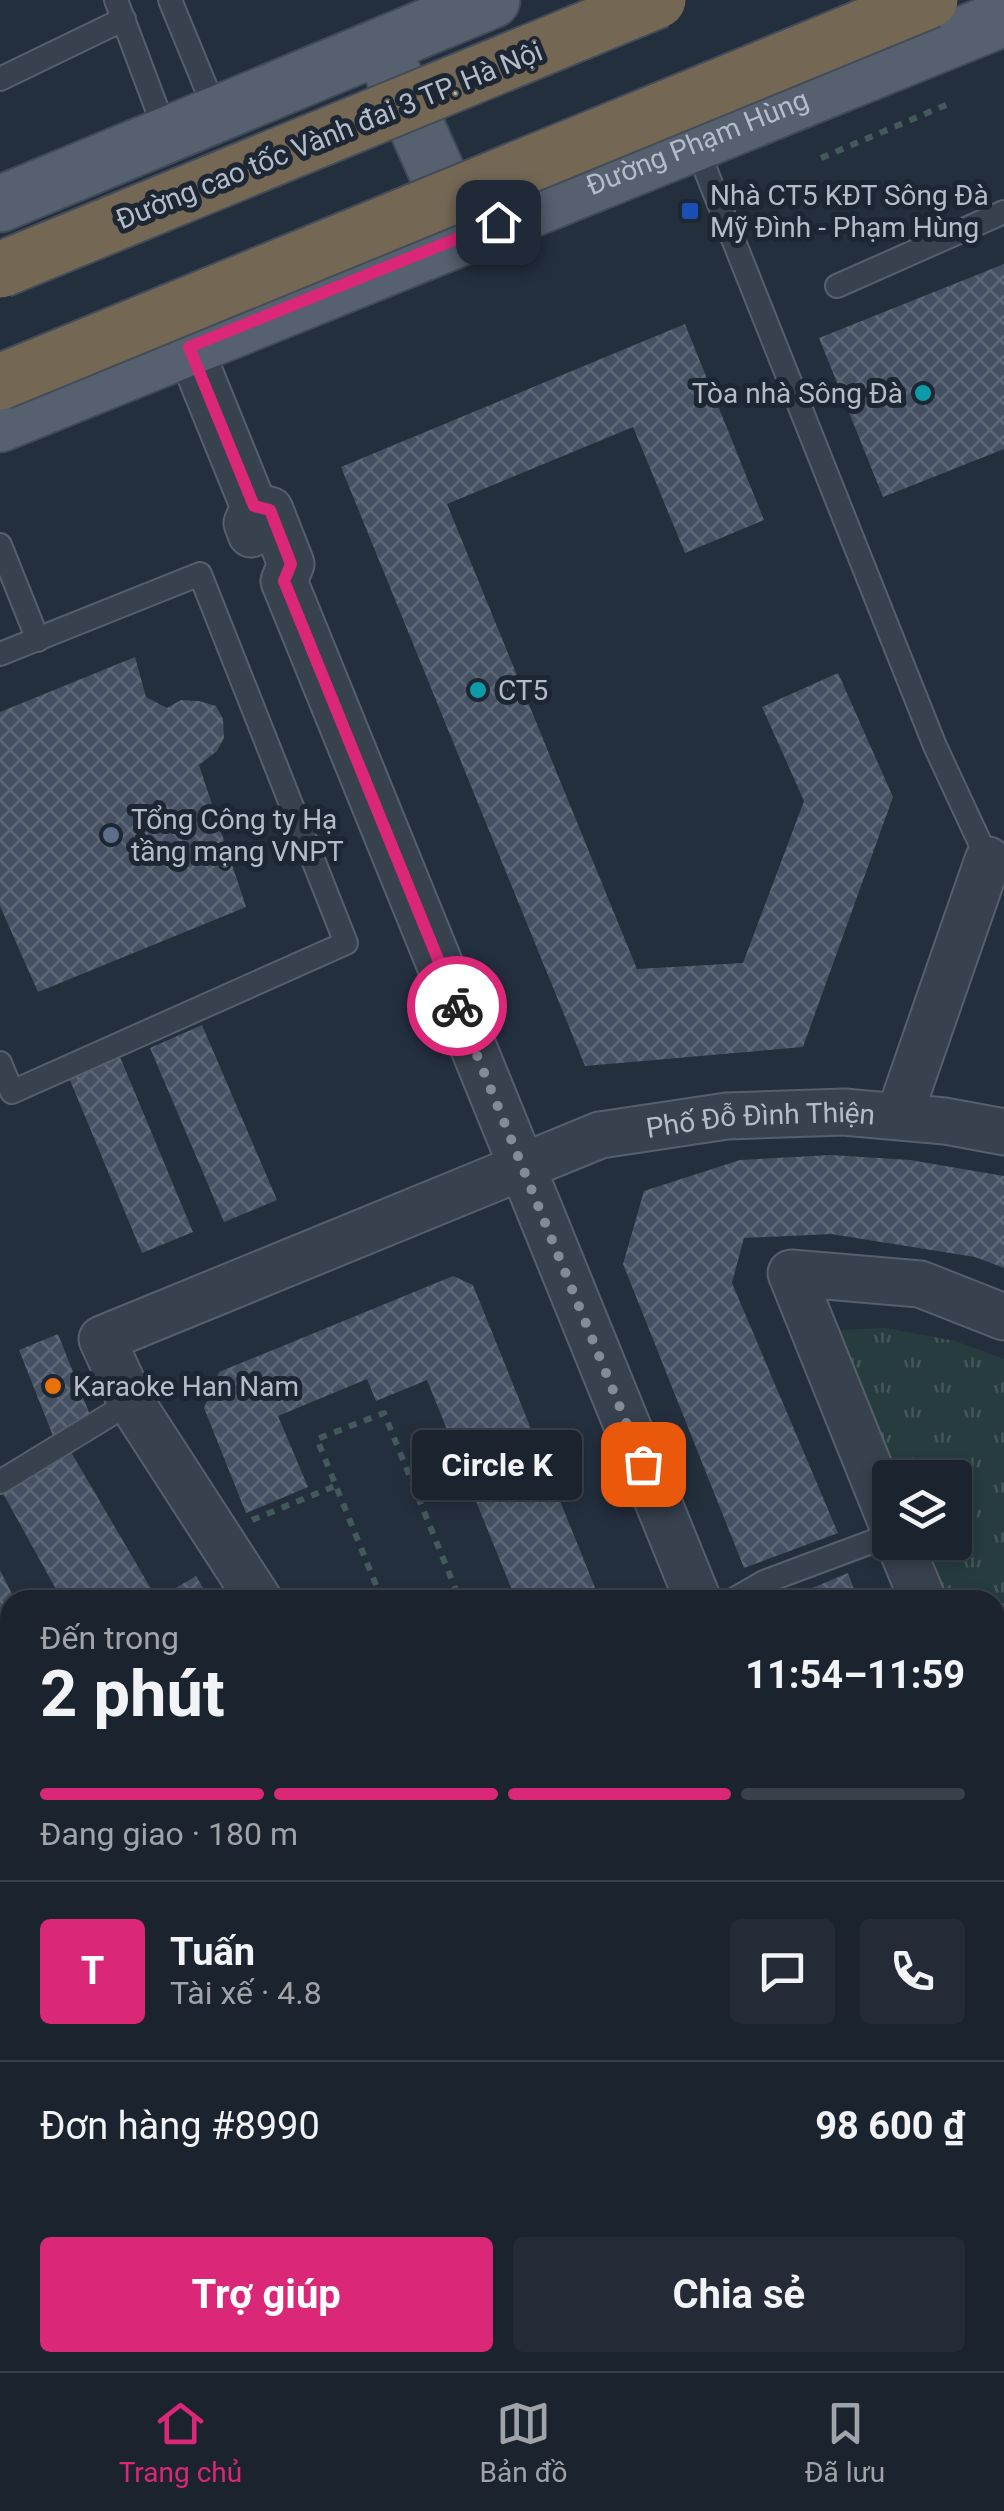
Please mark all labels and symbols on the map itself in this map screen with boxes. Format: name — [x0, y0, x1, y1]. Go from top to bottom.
street label: Đường cao tốc Vành đai 3 TP. Hà Nội — [111, 35, 547, 236]
street label: Đường Phạm Hùng — [581, 83, 813, 202]
place label: Nhà CT5 KĐT Sông Đà Mỹ Đình - Phạm Hùng — [710, 179, 989, 244]
pin — [456, 180, 541, 265]
marker: Nhà CT5 KĐT Sông Đà Mỹ Đình - Phạm Hùng — [679, 200, 701, 222]
place label: Tòa nhà Sông Đà — [692, 377, 903, 410]
marker: Tòa nhà Sông Đà — [912, 382, 934, 404]
place label: CT5 — [498, 674, 548, 707]
marker: CT5 — [467, 679, 489, 701]
place label: Tổng Công ty Hạ tầng mạng VNPT — [131, 803, 344, 868]
marker: Tổng Công ty Hạ tầng mạng VNPT — [100, 824, 122, 846]
courier — [407, 956, 507, 1056]
street label: Phố Đỗ Đình Thiện — [644, 1096, 877, 1145]
place label: Karaoke Han Nam — [73, 1370, 299, 1403]
marker: Karaoke Han Nam — [42, 1375, 64, 1397]
pin — [601, 1422, 686, 1507]
callout: Circle K — [413, 1429, 583, 1499]

